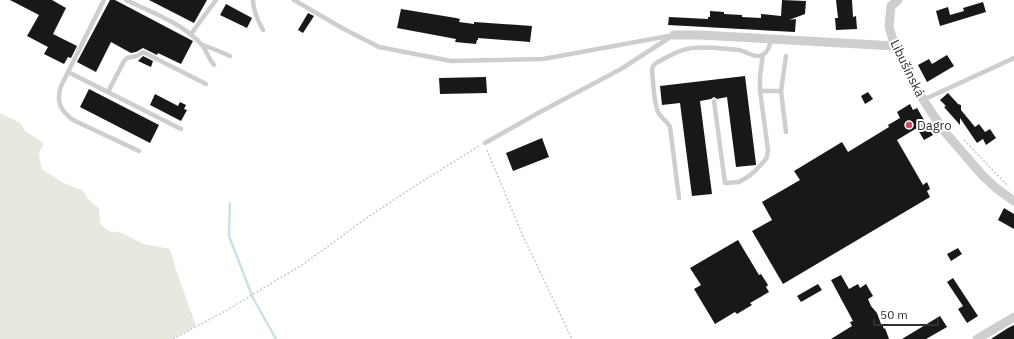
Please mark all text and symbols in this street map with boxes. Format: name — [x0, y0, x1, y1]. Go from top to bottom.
street label: Libušínská — [886, 37, 929, 100]
place label: Dagro — [917, 117, 952, 134]
marker: Dagro — [904, 120, 914, 130]
scale bar — [874, 301, 938, 327]
text: 50 m — [880, 307, 908, 322]

